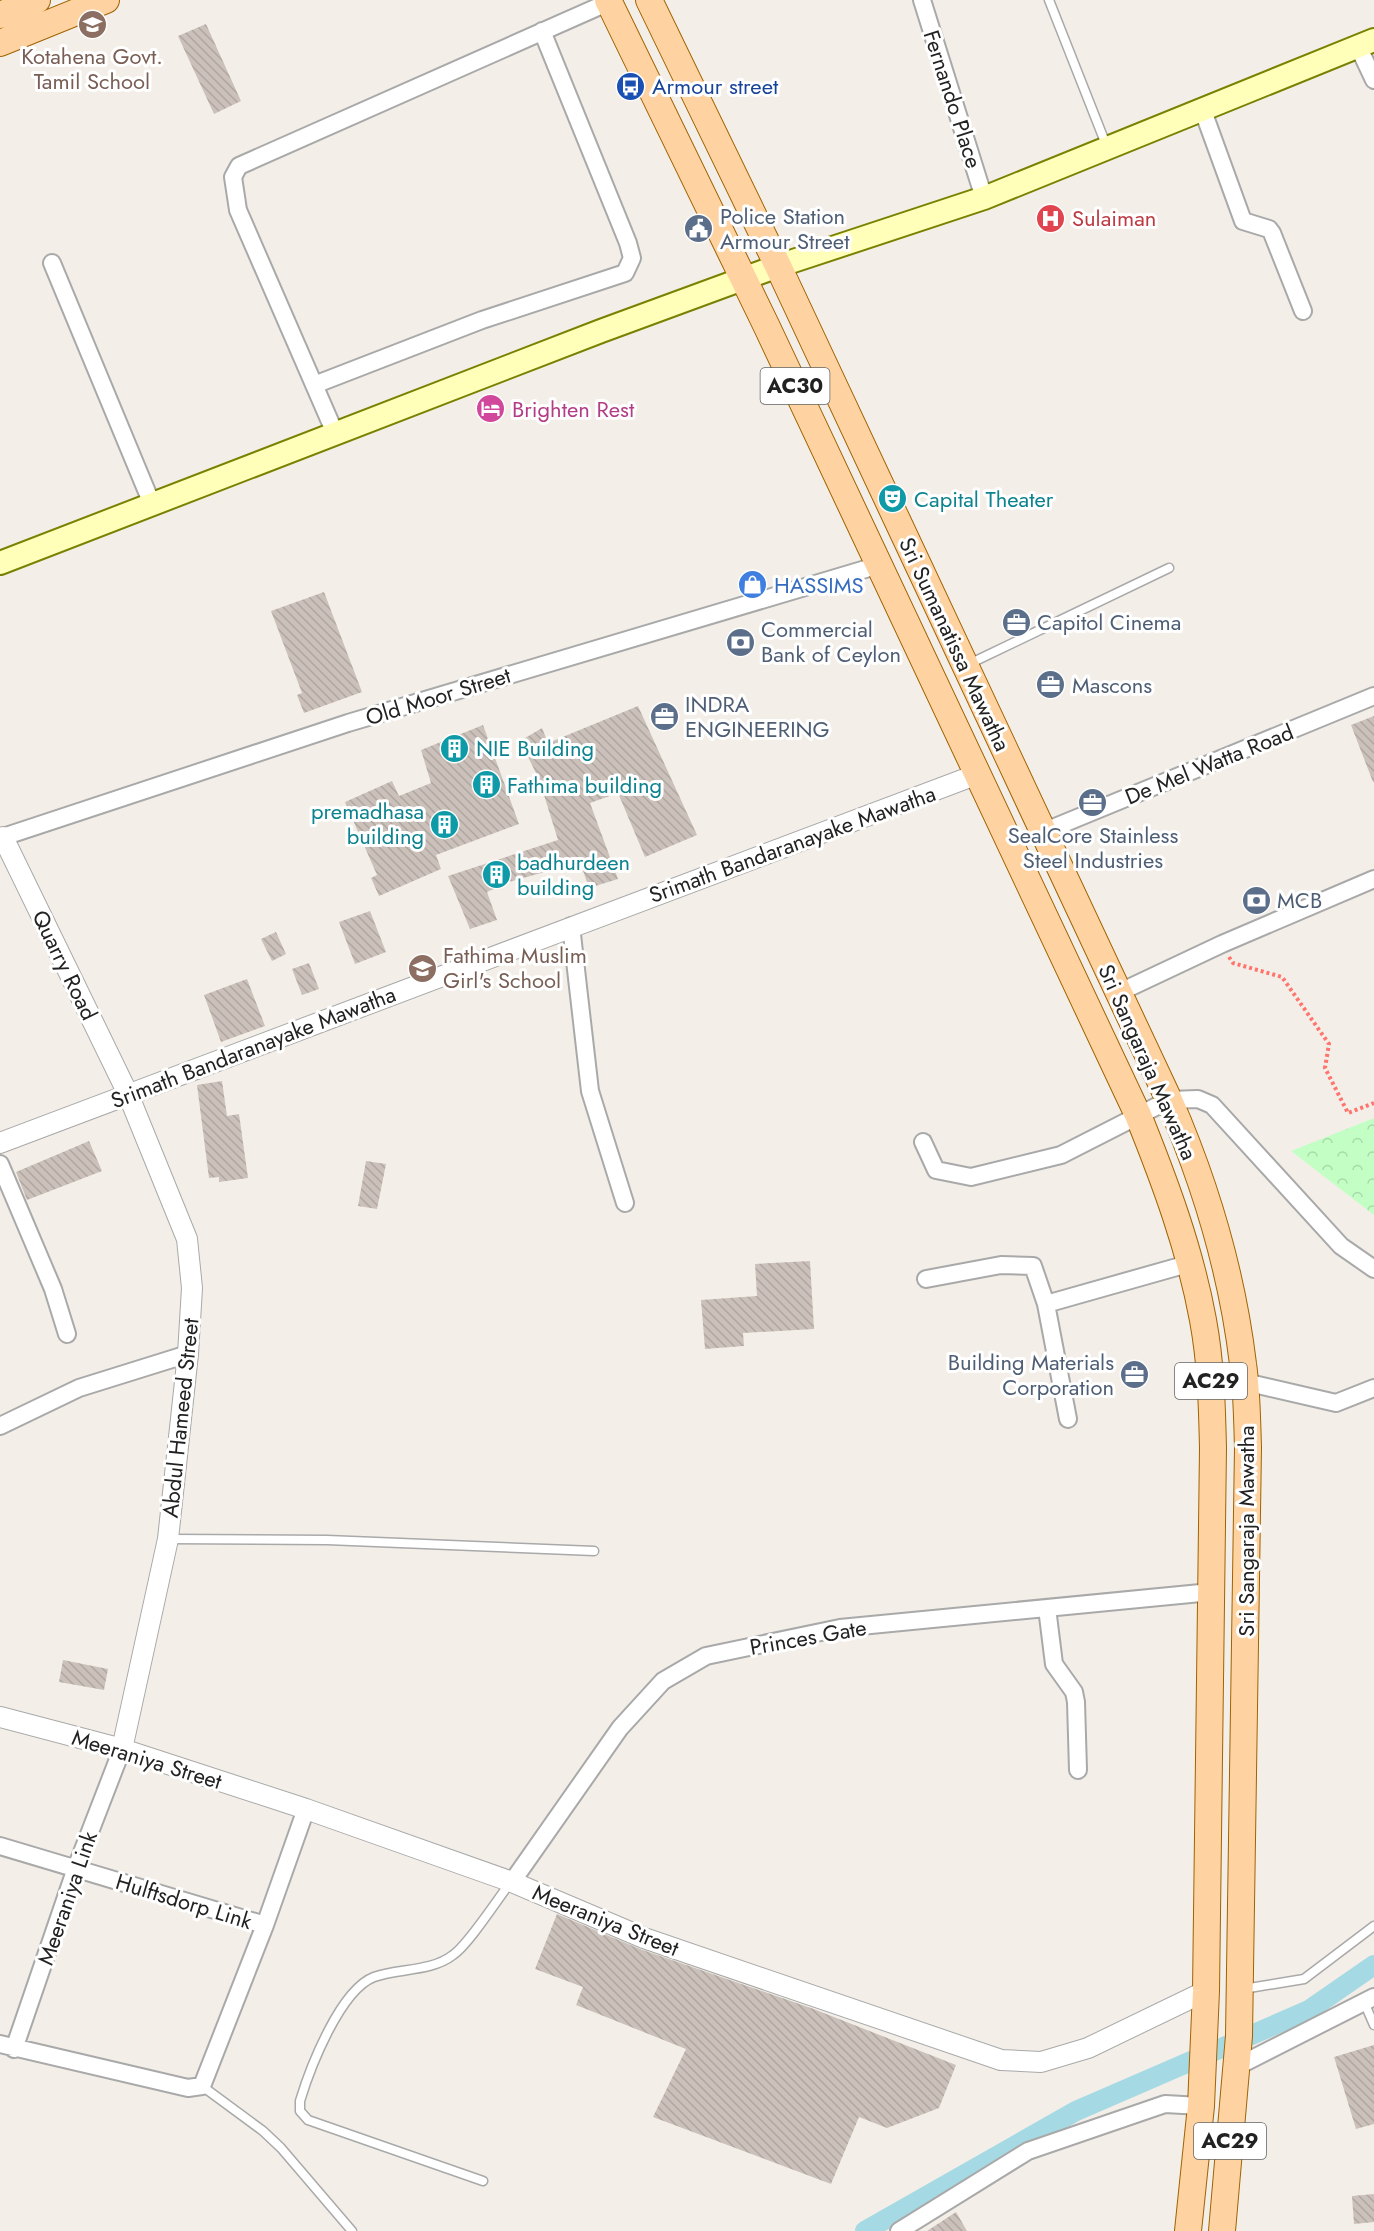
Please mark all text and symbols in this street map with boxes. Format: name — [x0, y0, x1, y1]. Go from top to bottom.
school or university icon: Kotahena Govt. Tamil School — [76, 8, 108, 40]
street label: Fernando Place — [916, 26, 990, 172]
place label: Kotahena Govt. Tamil School — [21, 40, 163, 97]
bus stop icon: Armour street — [615, 70, 647, 102]
place label: Armour street — [652, 70, 779, 102]
place label: Police Station Armour Street — [720, 200, 850, 257]
hospital icon: Sulaiman — [1035, 202, 1067, 234]
place label: Sulaiman — [1072, 202, 1156, 234]
public building icon: Police Station Armour Street — [683, 213, 715, 245]
road number: AC30 — [760, 368, 830, 404]
hotel icon: Brighten Rest — [475, 393, 507, 425]
place label: Brighten Rest — [512, 393, 635, 425]
theatre icon: Capital Theater — [877, 483, 909, 515]
place label: Capital Theater — [914, 483, 1054, 515]
street label: Sri Sumanatissa Mawatha — [891, 532, 1019, 756]
shop icon: HASSIMS — [737, 569, 769, 601]
place label: HASSIMS — [774, 569, 864, 601]
office icon: Capitol Cinema — [1000, 606, 1032, 638]
place label: Capitol Cinema — [1037, 606, 1181, 638]
place label: Commercial Bank of Ceylon — [761, 613, 901, 670]
bank icon: Commercial Bank of Ceylon — [724, 626, 756, 658]
street label: Old Moor Street — [362, 659, 515, 733]
office icon: Mascons — [1035, 669, 1067, 701]
place label: Mascons — [1072, 669, 1152, 701]
place label: INDRA ENGINEERING — [685, 688, 830, 745]
office icon: INDRA ENGINEERING — [648, 701, 680, 733]
street label: De Mel Watta Road — [1120, 716, 1298, 812]
building icon: NIE Building — [439, 732, 471, 764]
place label: NIE Building — [476, 732, 594, 764]
building icon: Fathima building — [470, 769, 502, 801]
place label: Fathima building — [507, 769, 662, 801]
street label: Srimath Bandaranayake Mawatha — [644, 777, 940, 911]
office icon: SealCore Stainless Steel Industries — [1077, 787, 1109, 819]
place label: premadhasa building — [311, 795, 424, 852]
building icon: premadhasa building — [429, 808, 461, 840]
place label: SealCore Stainless Steel Industries — [1008, 819, 1178, 876]
place label: badhurdeen building — [517, 846, 630, 903]
building icon: badhurdeen building — [480, 859, 512, 891]
bank icon: MCB — [1240, 884, 1272, 916]
place label: MCB — [1277, 884, 1322, 916]
street label: Quarry Road — [25, 905, 105, 1025]
place label: Fathima Muslim Girl's School — [443, 939, 587, 996]
school or university icon: Fathima Muslim Girl's School — [406, 952, 438, 984]
street label: Sri Sangaraja Mawatha — [1090, 959, 1206, 1165]
street label: Srimath Bandaranayake Mawatha — [106, 978, 400, 1116]
street label: Abdul Hameed Street — [154, 1316, 206, 1519]
place label: Building Materials Corporation — [948, 1346, 1114, 1403]
office icon: Building Materials Corporation — [1119, 1359, 1151, 1391]
road number: AC29 — [1175, 1363, 1247, 1399]
street label: Sri Sangaraja Mawatha — [1230, 1425, 1262, 1637]
street label: Princes Gate — [747, 1611, 869, 1663]
street label: Meeraniya Street — [68, 1721, 227, 1797]
street label: Meeraniya Link — [29, 1826, 105, 1969]
street label: Hulftsdorp Link — [112, 1865, 256, 1937]
street label: Meeraniya Street — [528, 1876, 685, 1964]
road number: AC29 — [1194, 2123, 1266, 2159]

